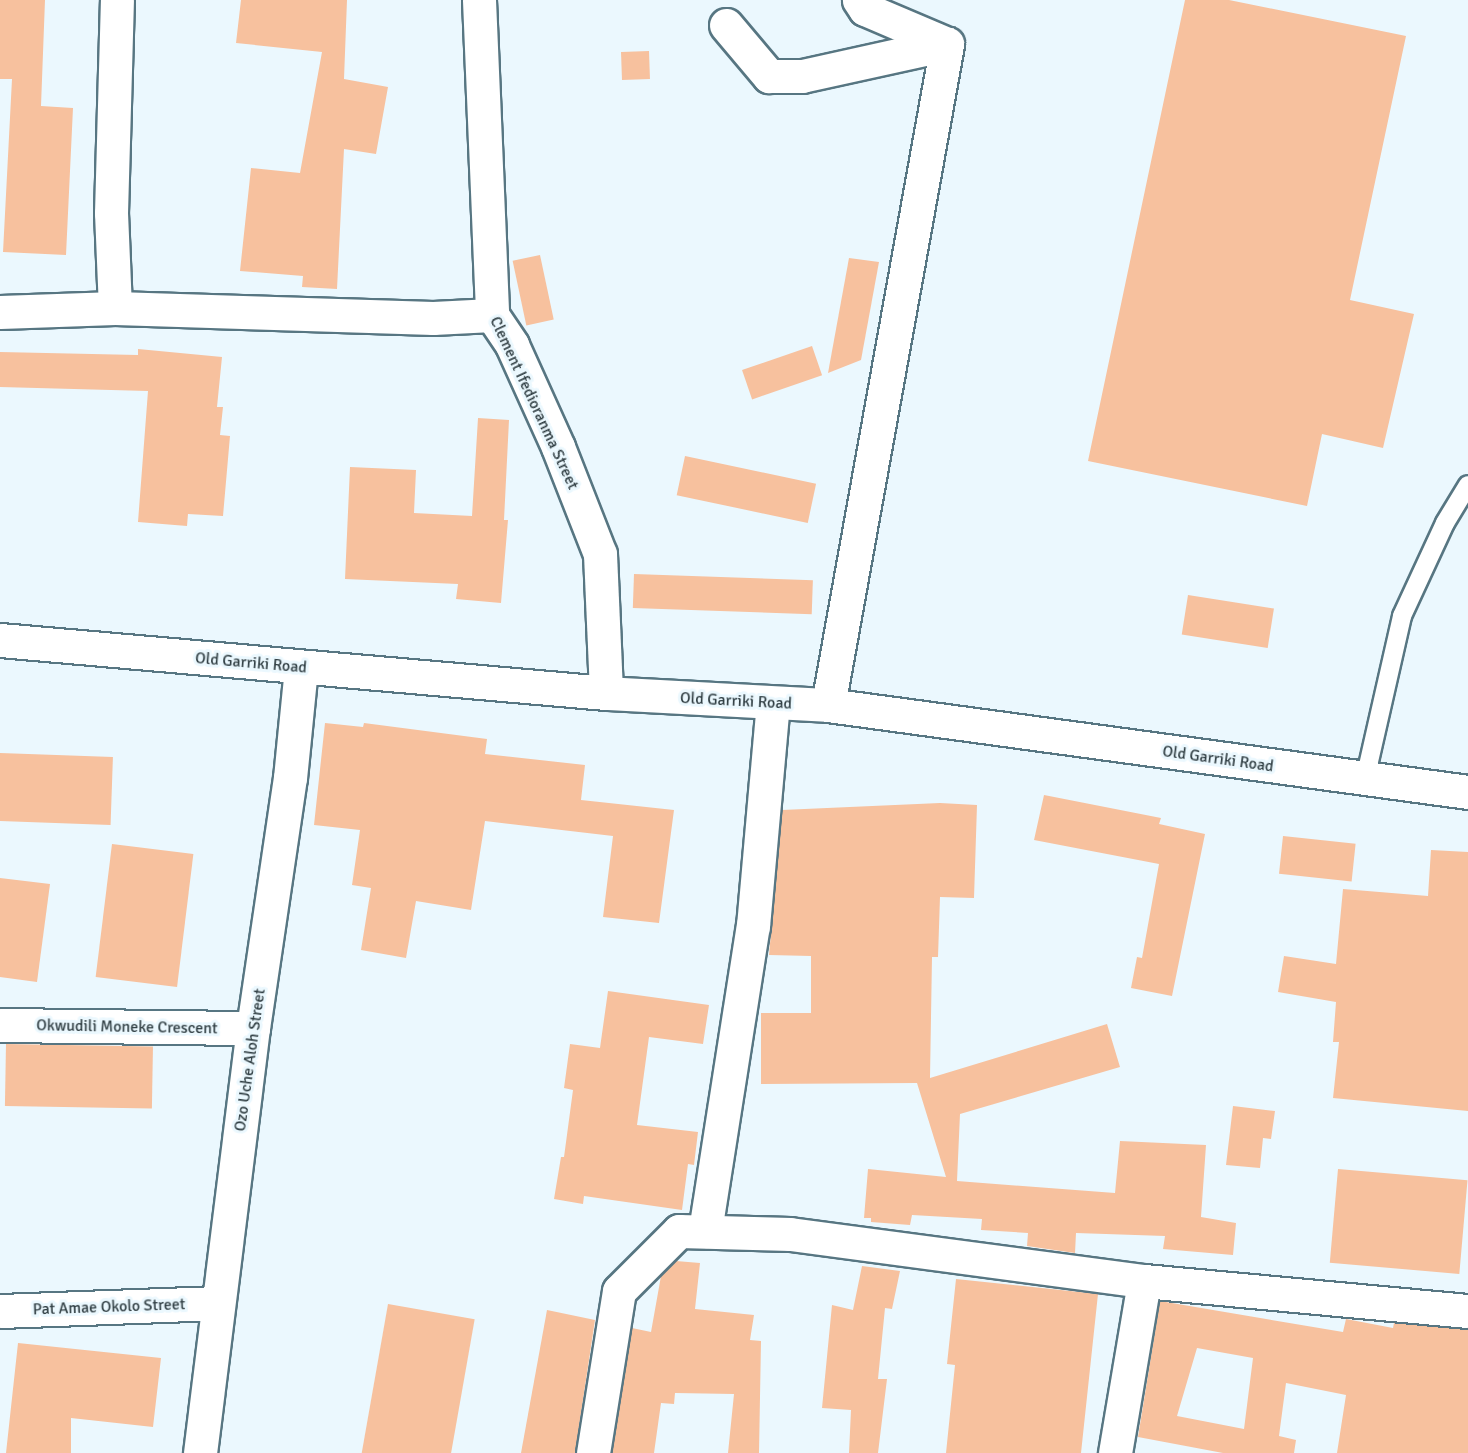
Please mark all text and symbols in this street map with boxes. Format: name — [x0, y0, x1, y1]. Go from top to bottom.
street label: Clement Ifedioranma Street — [485, 314, 583, 492]
street label: Old Garriki Road — [194, 649, 308, 677]
street label: Old Garriki Road — [680, 688, 792, 714]
street label: Old Garriki Road — [1161, 742, 1275, 776]
street label: Ozo Uche Aloh Street — [230, 987, 270, 1133]
street label: Okwudili Moneke Crescent — [36, 1016, 218, 1038]
street label: Pat Amae Okolo Street — [32, 1295, 186, 1319]

